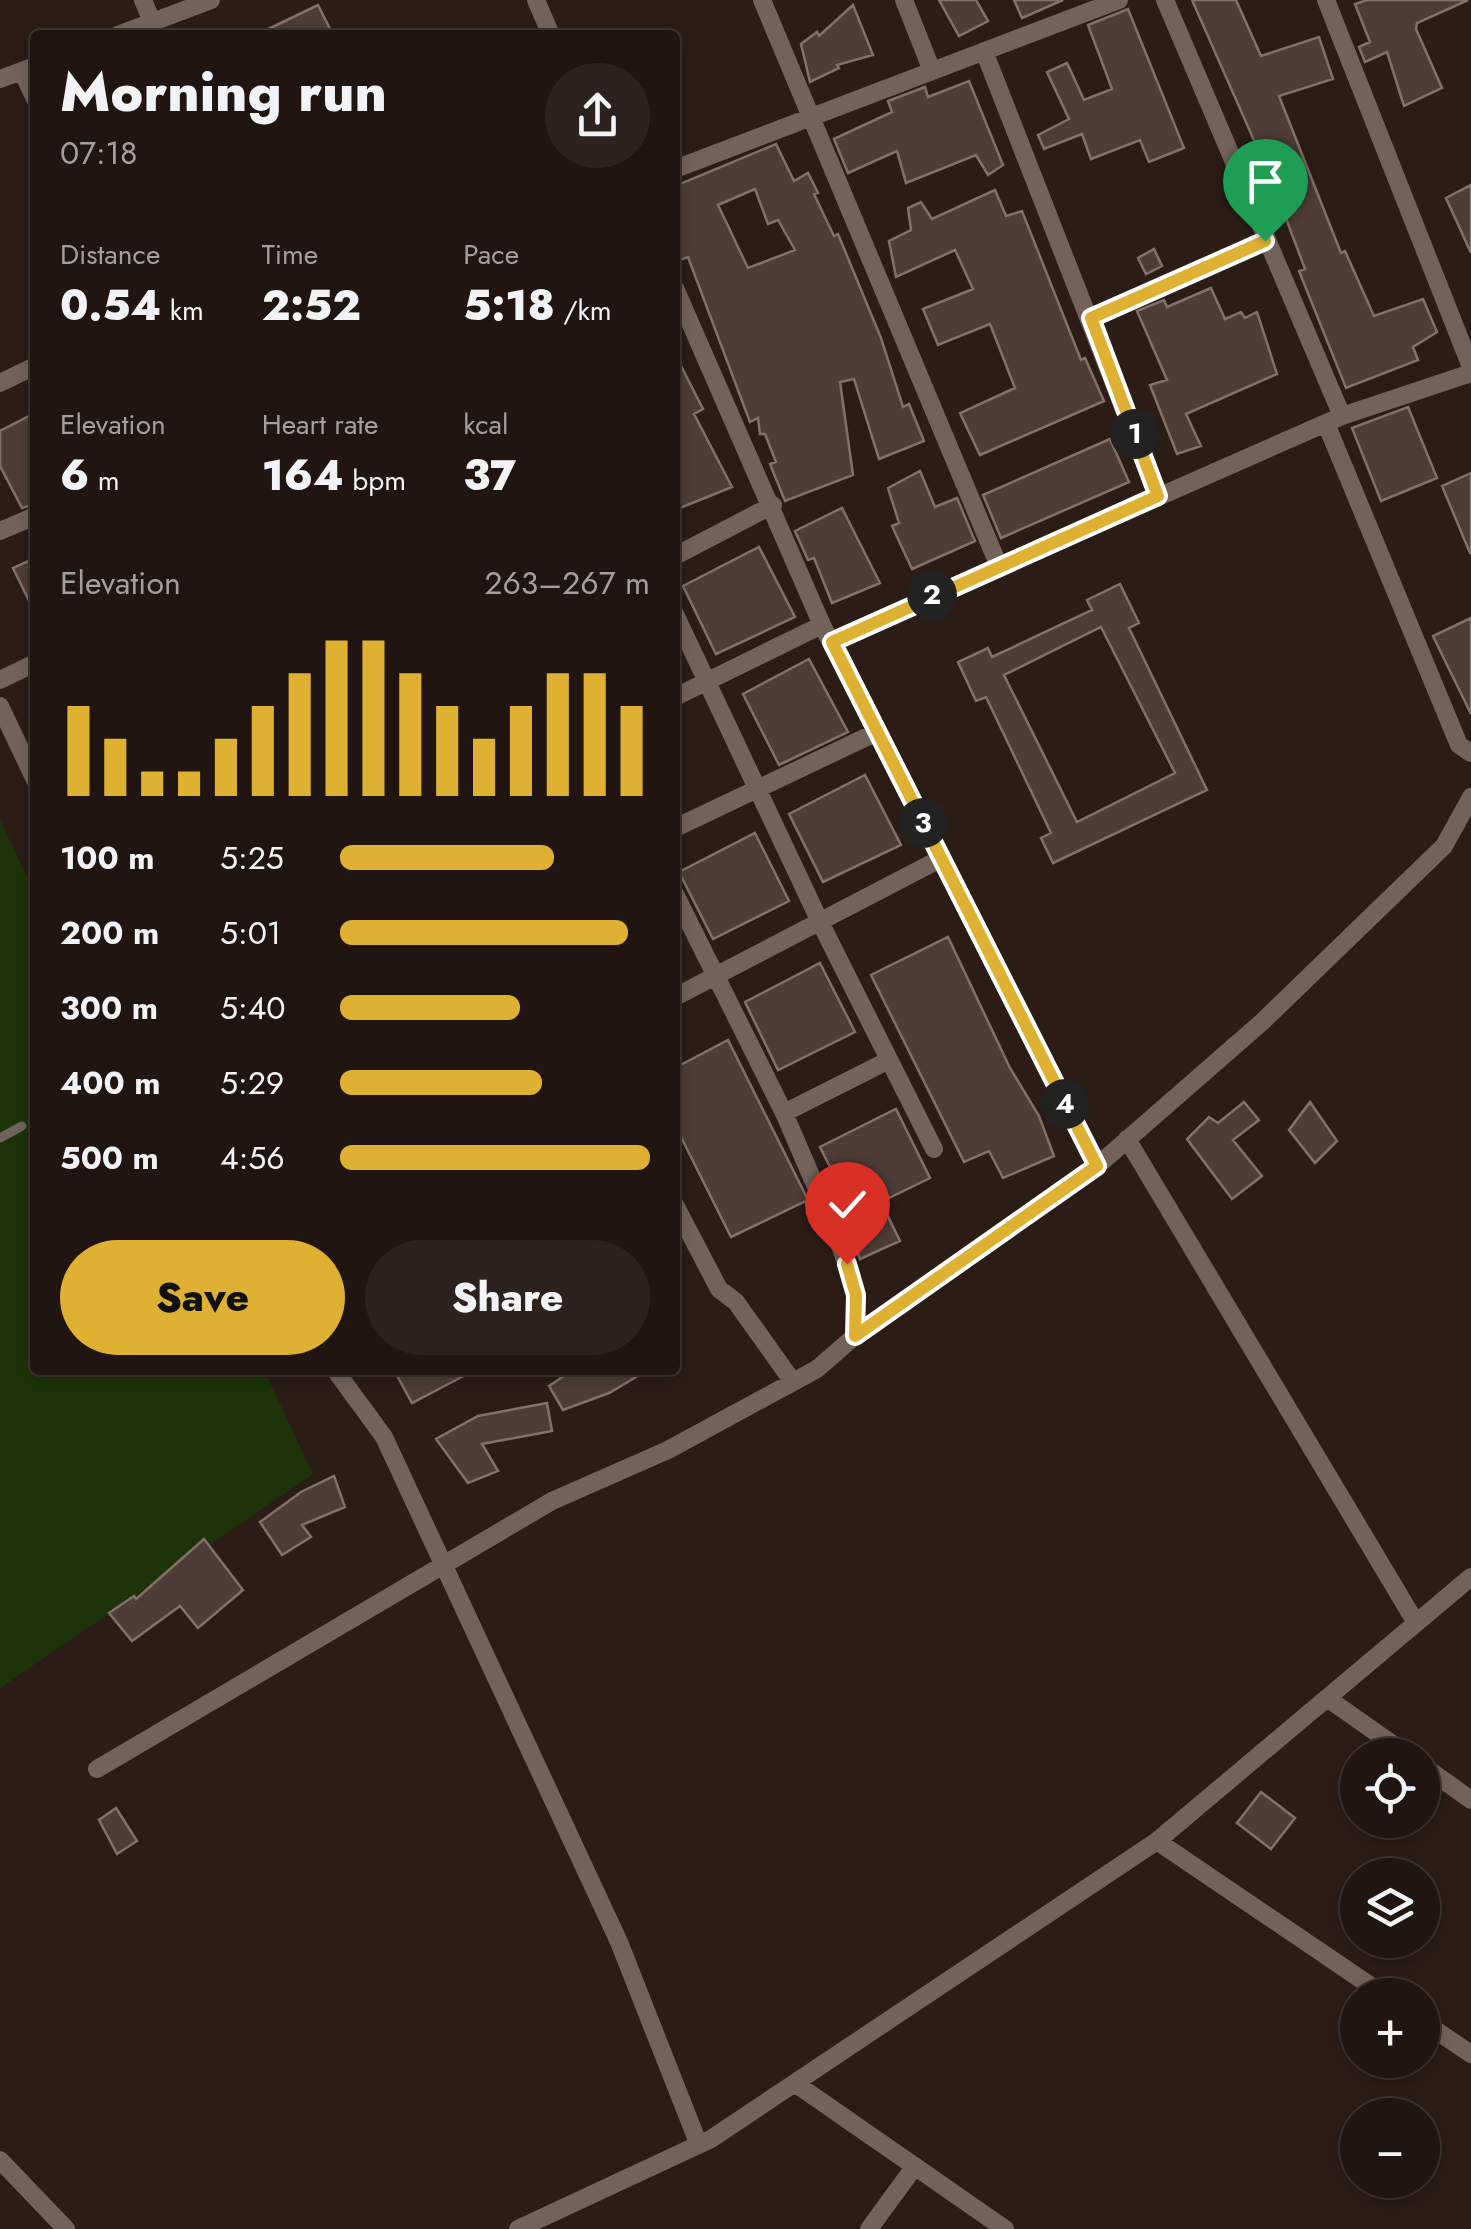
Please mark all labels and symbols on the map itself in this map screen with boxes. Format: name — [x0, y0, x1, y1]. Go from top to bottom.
pin — [1223, 139, 1308, 242]
pin: 1 — [1110, 409, 1160, 459]
pin: 2 — [907, 570, 957, 620]
pin: 3 — [898, 798, 948, 848]
pin: 4 — [1040, 1079, 1090, 1129]
pin — [805, 1162, 890, 1265]

